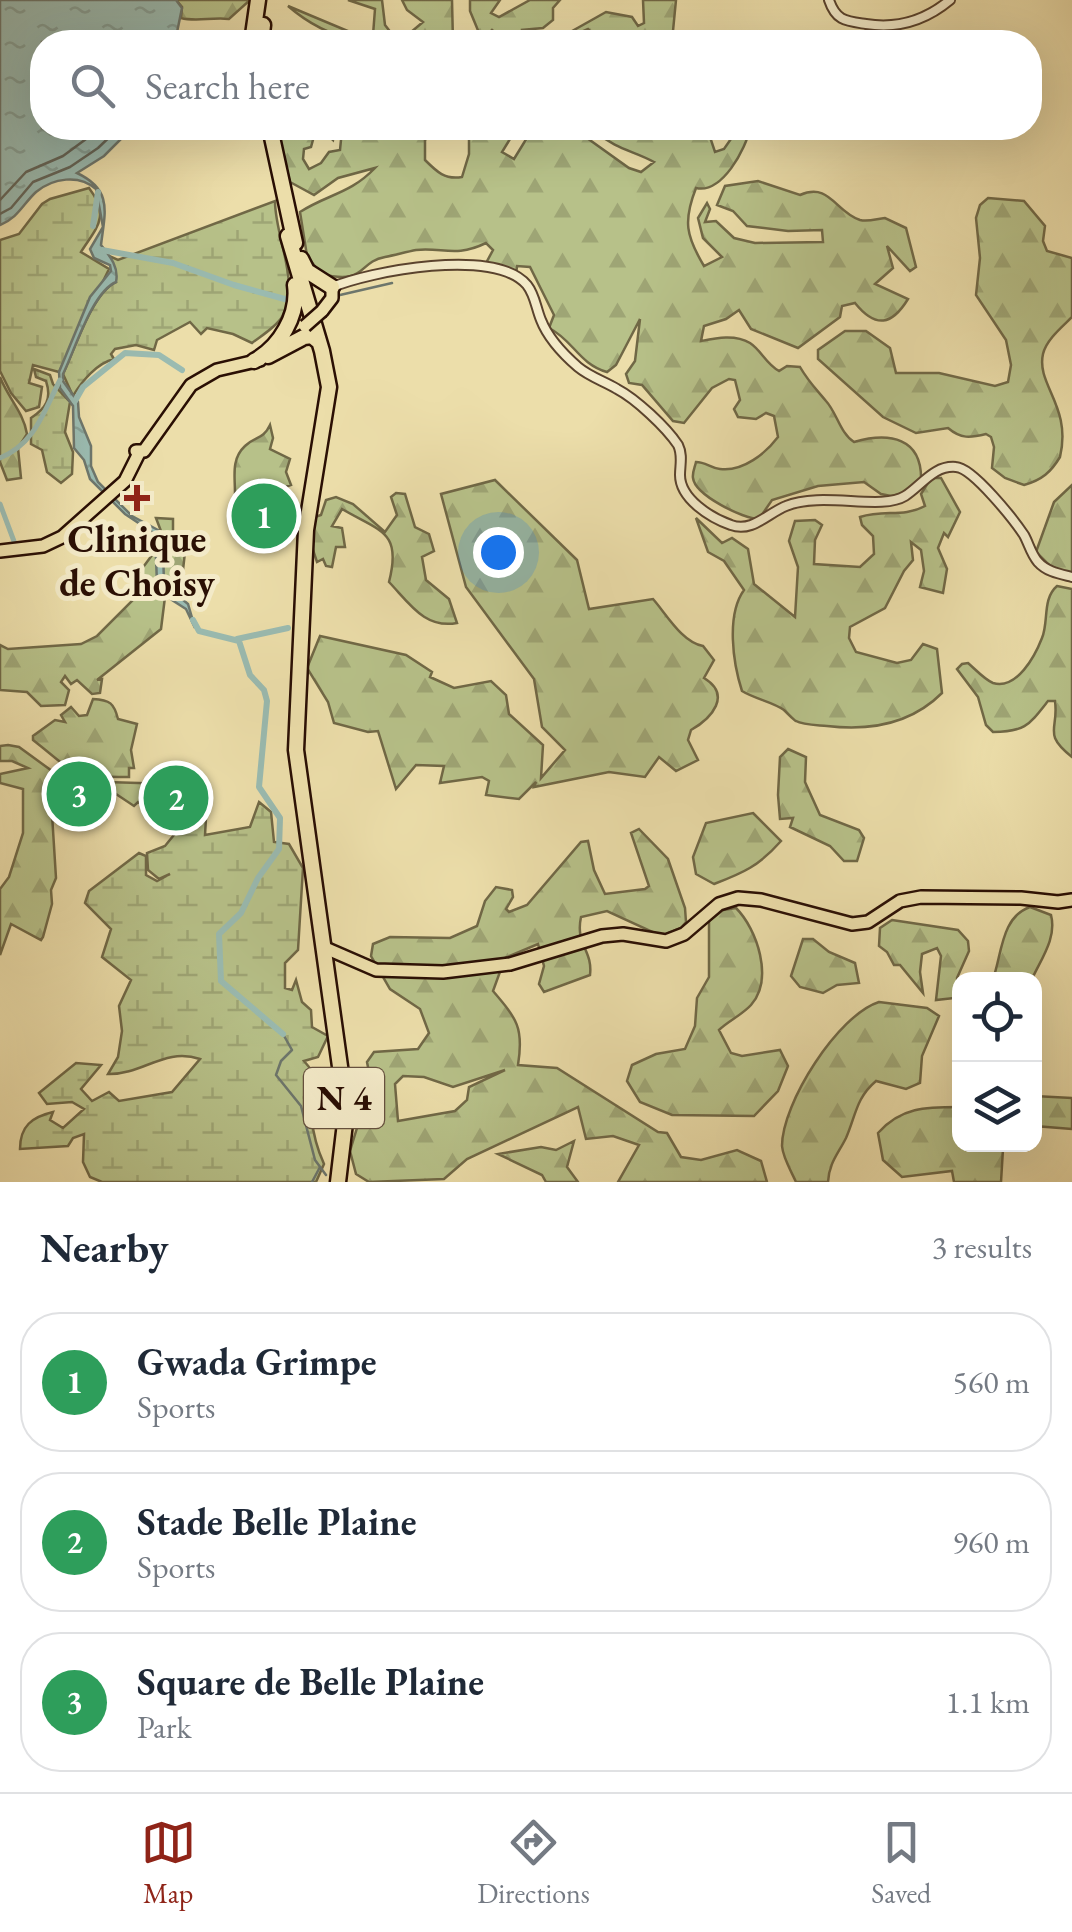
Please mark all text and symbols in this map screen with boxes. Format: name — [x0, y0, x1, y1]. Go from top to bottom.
search box — [30, 30, 1042, 140]
icon: search — [65, 58, 120, 113]
text: Search here — [145, 61, 310, 110]
pin: 1 — [232, 478, 296, 554]
marker: Clinique de Choisy — [124, 485, 150, 511]
place label: Clinique de Choisy — [59, 514, 215, 607]
your location — [473, 527, 524, 578]
pin: 3 — [46, 756, 112, 832]
pin: 2 — [144, 760, 208, 836]
map controls — [952, 972, 1042, 1152]
button: locate — [952, 972, 1042, 1062]
button: layers — [952, 1062, 1042, 1152]
road number: N 4 — [304, 1068, 384, 1128]
text: Nearby — [40, 1220, 169, 1275]
text: 3 results — [932, 1226, 1032, 1268]
text: Gwada Grimpe — [137, 1337, 377, 1386]
text: 1 — [66, 1361, 83, 1403]
text: 560 m — [953, 1361, 1030, 1403]
text: Sports — [137, 1386, 215, 1428]
text: Stade Belle Plaine — [137, 1497, 417, 1546]
text: 2 — [66, 1521, 83, 1563]
text: 960 m — [953, 1521, 1030, 1563]
text: Sports — [137, 1546, 215, 1588]
text: Square de Belle Plaine — [137, 1657, 484, 1706]
text: 3 — [66, 1681, 83, 1723]
text: 1.1 km — [946, 1681, 1030, 1723]
text: Park — [137, 1706, 192, 1748]
tab: Map — [141, 1815, 196, 1911]
tab: Directions — [477, 1815, 590, 1911]
tab: Saved — [871, 1815, 931, 1911]

